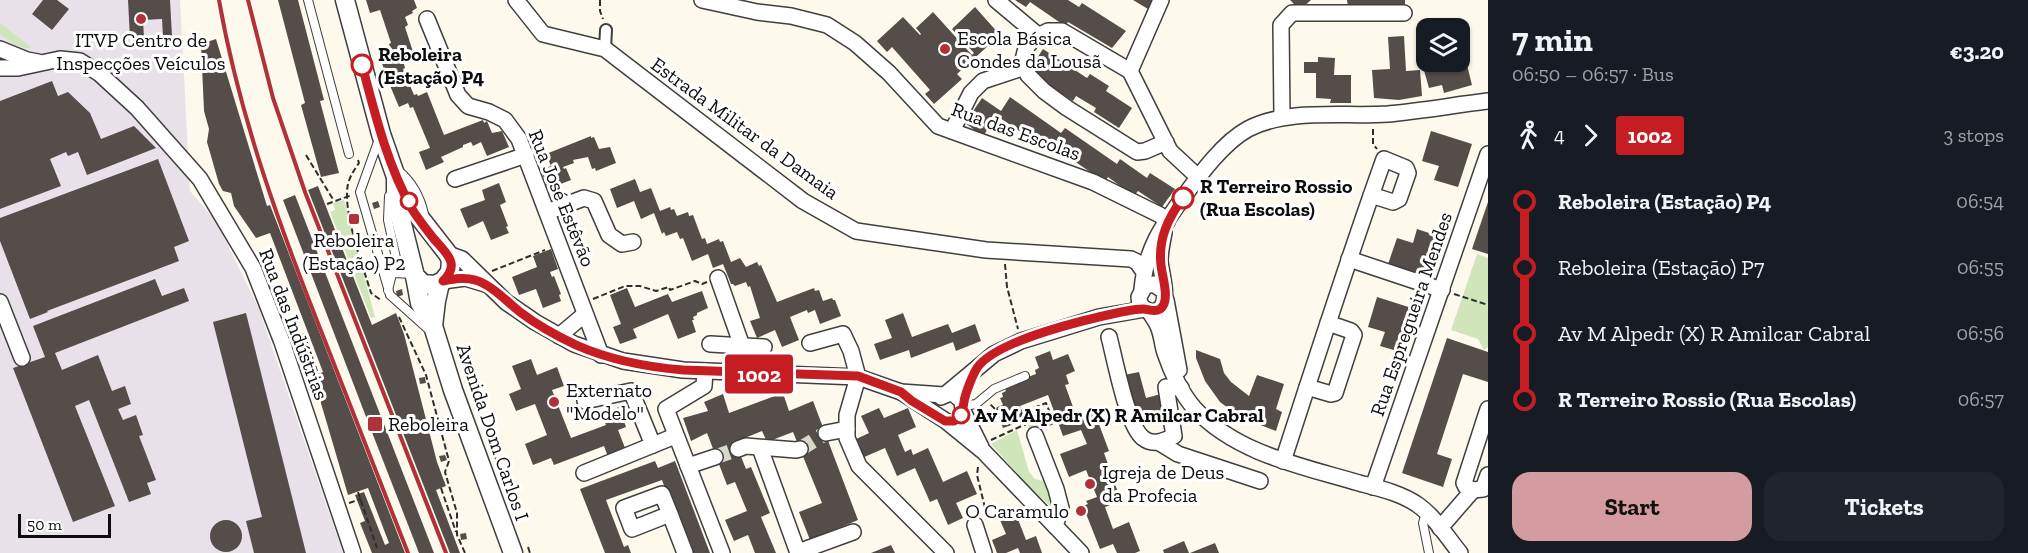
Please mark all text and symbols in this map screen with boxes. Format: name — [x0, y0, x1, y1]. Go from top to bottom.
marker: ITVP Centro de Inspecções Veículos — [134, 12, 148, 26]
map controls — [1416, 18, 1470, 72]
button: layers — [1416, 18, 1470, 72]
text: 7 min — [1512, 20, 1593, 59]
place label: Escola Básica Condes da Lousã — [957, 26, 1102, 73]
place label: ITVP Centro de Inspecções Veículos — [56, 28, 226, 75]
text: €3.20 — [1950, 38, 2004, 65]
place label: Reboleira (Estação) P4 — [378, 42, 484, 89]
marker: Escola Básica Condes da Lousã — [938, 42, 952, 56]
street label: Estrada Militar da Damaia — [647, 52, 844, 204]
marker: Reboleira (Estação) P4 — [351, 54, 373, 76]
text: 06:50 – 06:57 · Bus — [1512, 62, 1674, 86]
street label: Rua das Escolas — [948, 97, 1084, 165]
icon: walk — [1512, 119, 1545, 152]
icon: forward — [1574, 119, 1607, 152]
text: 4 — [1554, 123, 1565, 147]
text: 1002 — [1628, 123, 1672, 148]
text: 3 stops — [1943, 123, 2004, 147]
street label: Rua José Estêvão — [524, 126, 600, 270]
place label: R Terreiro Rossio (Rua Escolas) — [1200, 174, 1353, 221]
marker: R Terreiro Rossio (Rua Escolas) — [1172, 187, 1194, 209]
text: Reboleira (Estação) P4 — [1558, 188, 1771, 215]
text: 06:54 — [1956, 189, 2004, 213]
unlabelled marker — [400, 192, 418, 210]
street label: Rua Espregueira Mendes — [1365, 209, 1457, 419]
marker: Reboleira (Estação) P2 — [347, 212, 361, 226]
place label: Reboleira (Estação) P2 — [302, 228, 406, 275]
street label: Rua das Indústrias — [254, 245, 334, 403]
text: Reboleira (Estação) P7 — [1558, 254, 1764, 281]
text: 06:55 — [1957, 255, 2004, 279]
text: Av M Alpedr (X) R Amilcar Cabral — [1558, 320, 1870, 347]
text: 06:56 — [1957, 321, 2004, 345]
street label: Avenida Dom Carlos I — [451, 340, 535, 524]
line badge: 1002 — [717, 354, 801, 394]
text: 1002 — [737, 362, 781, 387]
place label: Externato "Modelo" — [566, 378, 652, 425]
text: R Terreiro Rossio (Rua Escolas) — [1558, 386, 1856, 413]
text: 06:57 — [1958, 387, 2004, 411]
marker: Externato "Modelo" — [547, 395, 561, 409]
place label: Av M Alpedr (X) R Amilcar Cabral — [974, 403, 1264, 427]
marker: Av M Alpedr (X) R Amilcar Cabral — [952, 406, 970, 424]
place label: Reboleira — [388, 412, 469, 436]
marker: Reboleira — [366, 415, 384, 433]
place label: Igreja de Deus da Profecia — [1102, 460, 1224, 507]
button: Start — [1512, 472, 1752, 541]
button: Tickets — [1764, 472, 2004, 541]
marker: Igreja de Deus da Profecia — [1083, 477, 1097, 491]
place label: O Caramulo — [965, 499, 1069, 523]
marker: O Caramulo — [1074, 504, 1088, 518]
scale bar — [18, 511, 111, 538]
text: 50 m — [27, 515, 62, 534]

